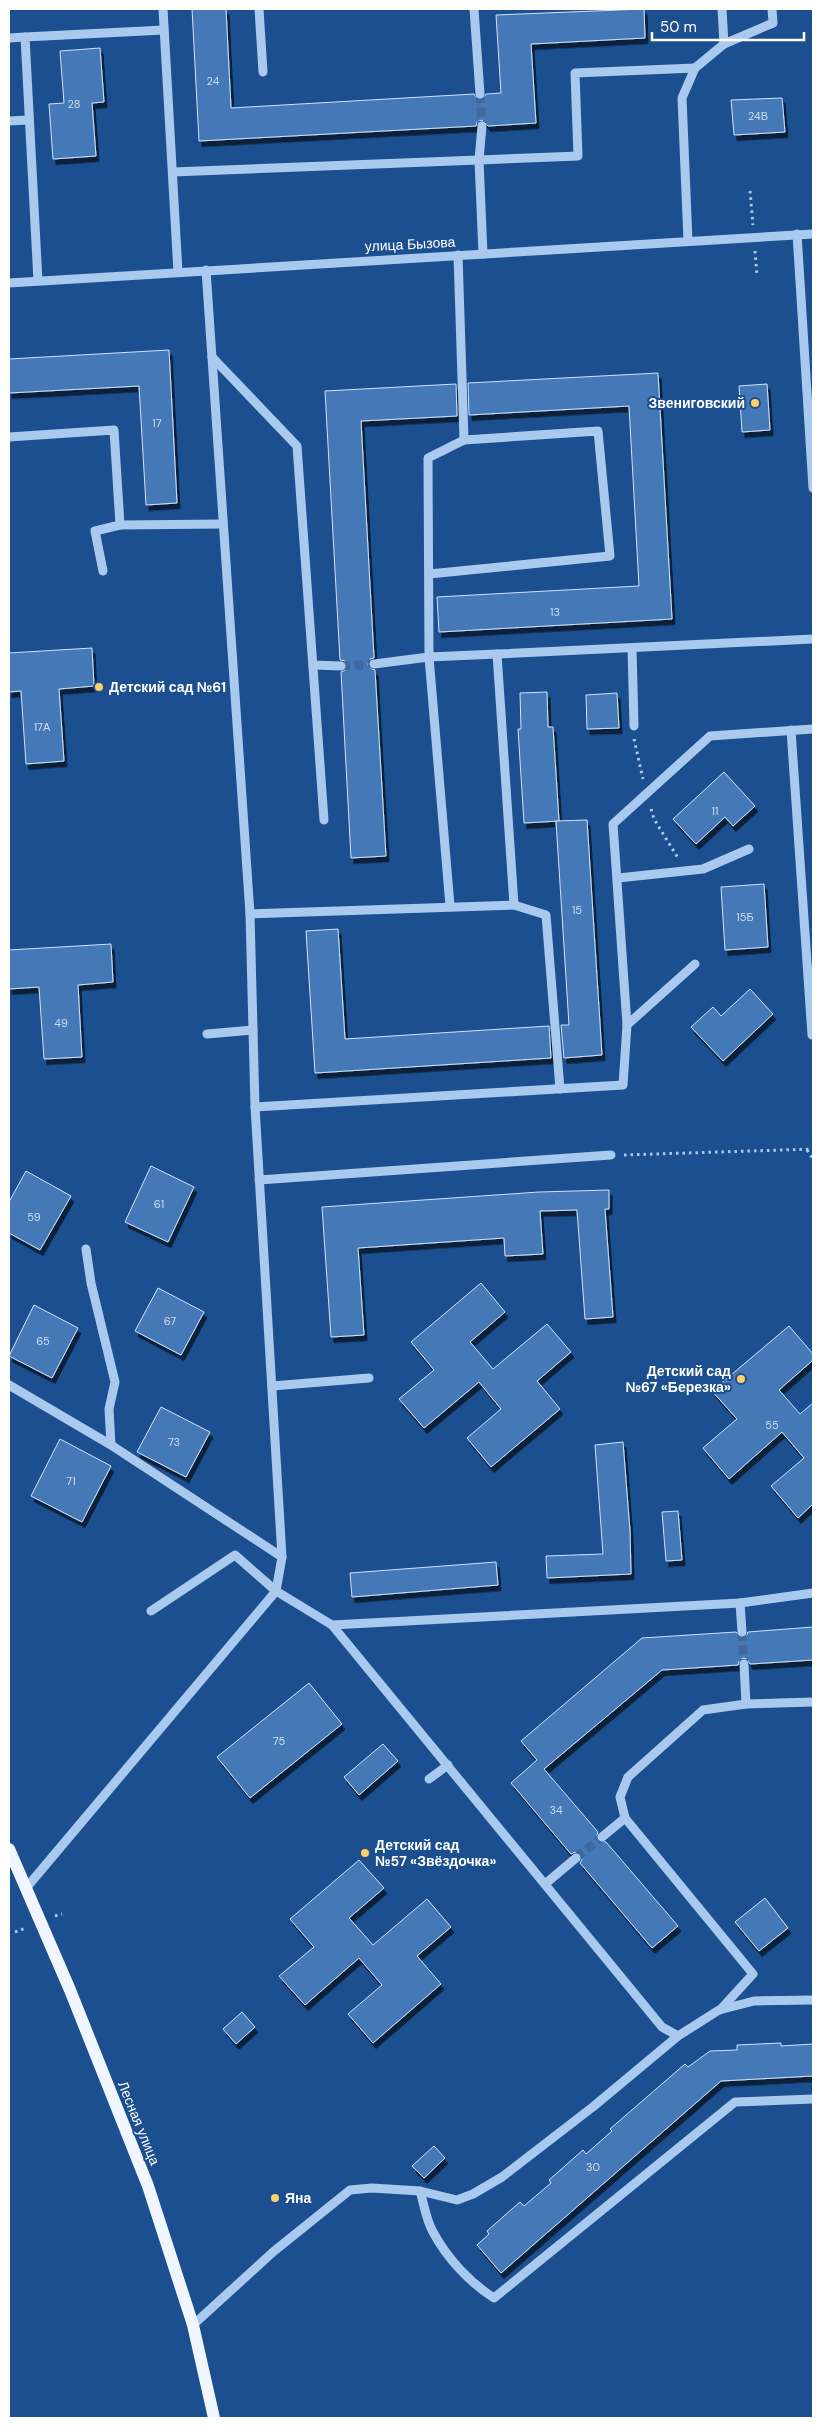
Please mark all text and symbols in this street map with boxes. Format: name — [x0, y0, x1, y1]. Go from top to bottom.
scale bar — [652, 10, 804, 42]
text: 50 m — [660, 17, 697, 37]
house number: 24 — [207, 74, 220, 88]
house number: 28 — [68, 97, 80, 111]
house number: 24В — [748, 109, 768, 123]
street label: улица Бызова — [364, 233, 456, 255]
place label: Звениговский — [648, 394, 745, 412]
marker: Звениговский — [749, 397, 761, 409]
house number: 17 — [152, 416, 162, 430]
house number: 13 — [550, 605, 560, 619]
place label: Детский сад №61 — [109, 678, 226, 696]
marker: Детский сад №61 — [93, 681, 105, 693]
house number: 17А — [34, 720, 51, 734]
house number: 11 — [712, 804, 718, 818]
house number: 15 — [572, 903, 582, 917]
house number: 15Б — [736, 910, 754, 924]
house number: 49 — [54, 1016, 68, 1030]
house number: 61 — [154, 1197, 164, 1211]
house number: 59 — [27, 1210, 41, 1224]
house number: 67 — [164, 1314, 176, 1328]
house number: 65 — [36, 1334, 50, 1348]
place label: Детский сад №67 «Березка» — [626, 1362, 731, 1396]
marker: Детский сад №67 «Березка» — [735, 1373, 747, 1385]
house number: 55 — [765, 1418, 779, 1432]
house number: 73 — [168, 1435, 180, 1449]
house number: 71 — [66, 1474, 76, 1488]
house number: 75 — [273, 1734, 285, 1748]
house number: 34 — [549, 1803, 563, 1817]
place label: Детский сад №57 «Звёздочка» — [375, 1836, 497, 1870]
marker: Детский сад №57 «Звёздочка» — [359, 1847, 371, 1859]
street label: Лесная улица — [114, 2078, 164, 2168]
house number: 30 — [586, 2160, 600, 2174]
place label: Яна — [285, 2189, 312, 2207]
marker: Яна — [269, 2192, 281, 2204]

